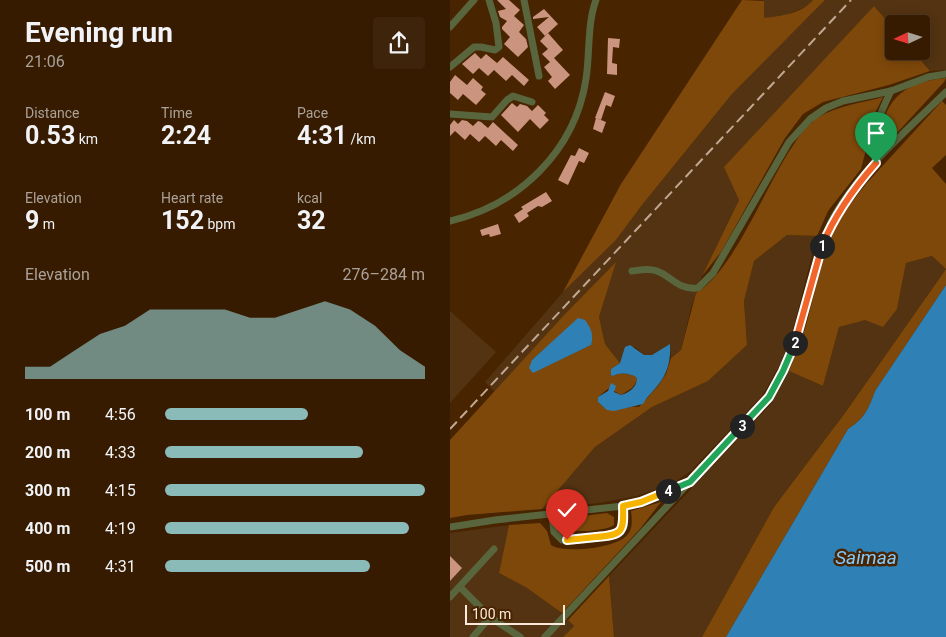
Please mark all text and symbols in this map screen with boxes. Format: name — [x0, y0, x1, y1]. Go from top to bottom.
north arrow — [885, 15, 930, 60]
map controls — [885, 15, 930, 60]
text: Evening run — [25, 16, 173, 49]
button: share — [373, 17, 425, 69]
text: 21:06 — [25, 52, 65, 71]
text: Distance — [25, 105, 80, 121]
text: Time — [161, 105, 192, 121]
text: Pace — [297, 105, 328, 121]
pin — [855, 112, 897, 163]
icon: arrive — [862, 119, 890, 147]
text: 0.53 — [25, 121, 75, 150]
text: 2:24 — [161, 121, 211, 150]
text: 4:31 — [297, 121, 347, 150]
text: km — [75, 131, 98, 147]
text: /km — [347, 131, 376, 147]
text: Elevation — [25, 190, 82, 206]
text: Heart rate — [161, 190, 223, 206]
text: kcal — [297, 190, 322, 206]
text: 9 — [25, 206, 39, 235]
text: 152 — [161, 206, 204, 235]
text: 32 — [297, 206, 326, 235]
text: m — [39, 216, 55, 232]
text: bpm — [204, 216, 236, 232]
pin: 1 — [810, 234, 834, 258]
text: 1 — [818, 238, 827, 254]
text: Elevation — [25, 265, 90, 284]
text: 276–284 m — [343, 265, 425, 284]
pin: 2 — [782, 330, 808, 356]
text: 2 — [791, 335, 800, 351]
text: 100 m — [25, 405, 70, 424]
text: 4:56 — [105, 405, 136, 424]
pin: 3 — [730, 414, 754, 438]
text: 3 — [738, 418, 747, 434]
text: 200 m — [25, 443, 70, 462]
text: 4:33 — [105, 443, 136, 462]
pin: 4 — [656, 478, 680, 504]
text: 300 m — [25, 481, 70, 500]
text: 4:15 — [105, 481, 136, 500]
text: 4 — [664, 483, 673, 499]
pin — [546, 489, 588, 540]
icon: check — [553, 496, 581, 524]
text: 400 m — [25, 519, 70, 538]
text: 4:19 — [105, 519, 136, 538]
water label: Saimaa — [835, 546, 897, 569]
text: 500 m — [25, 557, 70, 576]
text: 4:31 — [105, 557, 136, 576]
scale bar — [465, 602, 565, 625]
text: 100 m — [472, 606, 511, 622]

